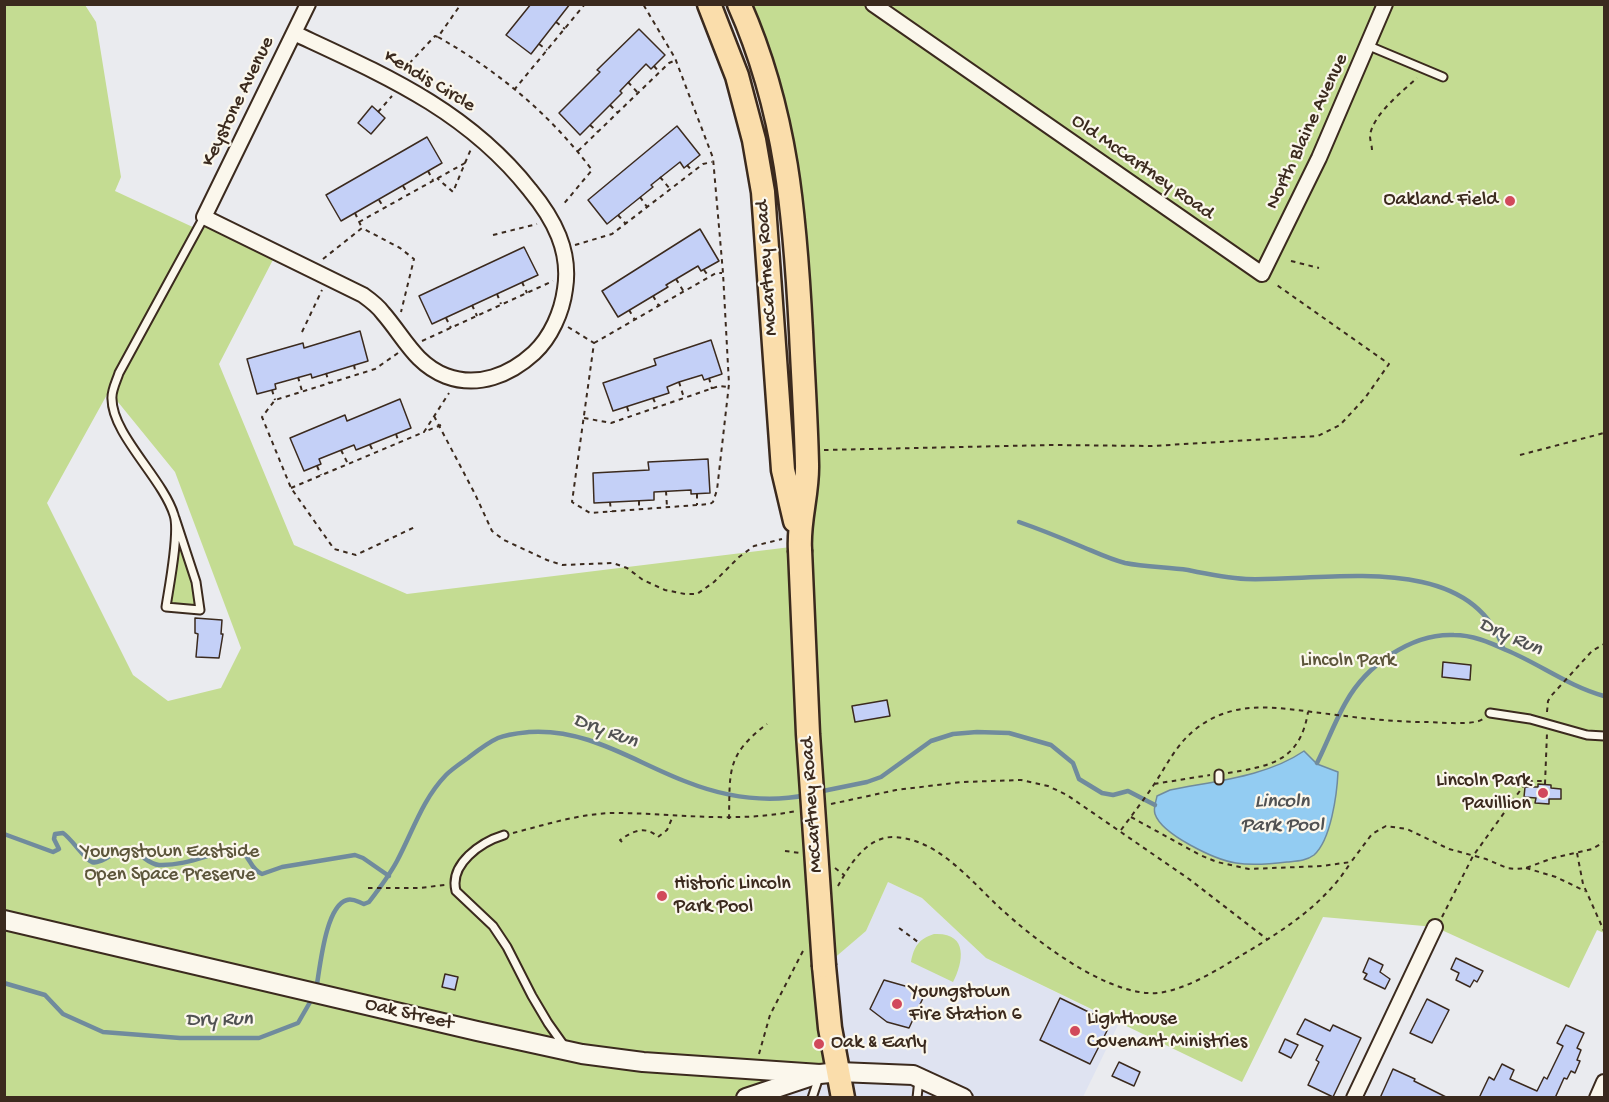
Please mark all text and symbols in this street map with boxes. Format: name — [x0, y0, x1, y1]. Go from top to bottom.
street label: Keystone Avenue — [197, 33, 281, 171]
street label: Kendis Circle — [379, 45, 479, 119]
street label: North Blaine Avenue — [1261, 50, 1355, 214]
street label: Old McCartney Road — [1066, 110, 1218, 226]
place label: Oakland Field — [1383, 189, 1498, 213]
marker: Oakland Field — [1503, 194, 1517, 208]
street label: McCartney Road — [751, 199, 785, 337]
water label: Dry Run — [1474, 613, 1546, 663]
park label: Lincoln Park — [1300, 650, 1396, 674]
water label: Dry Run — [569, 709, 641, 755]
street label: McCartney Road — [796, 736, 830, 874]
place label: Lincoln Park Pavillion — [1436, 770, 1531, 817]
marker: Lincoln Park Pavillion — [1536, 786, 1550, 800]
water label: Lincoln Park Pool — [1240, 790, 1324, 840]
park label: Youngstown Eastside Open Space Preserve — [81, 841, 259, 888]
place label: Historic Lincoln Park Pool — [674, 873, 791, 920]
marker: Historic Lincoln Park Pool — [655, 889, 669, 903]
place label: Youngstown Fire Station 6 — [909, 981, 1022, 1028]
street label: Oak Street — [362, 993, 456, 1037]
marker: Youngstown Fire Station 6 — [890, 997, 904, 1011]
water label: Dry Run — [185, 1008, 253, 1034]
place label: Lighthouse Covenant Ministries — [1087, 1008, 1247, 1055]
marker: Lighthouse Covenant Ministries — [1068, 1024, 1082, 1038]
place label: Oak & Early — [831, 1032, 927, 1056]
marker: Oak & Early — [812, 1037, 826, 1051]

